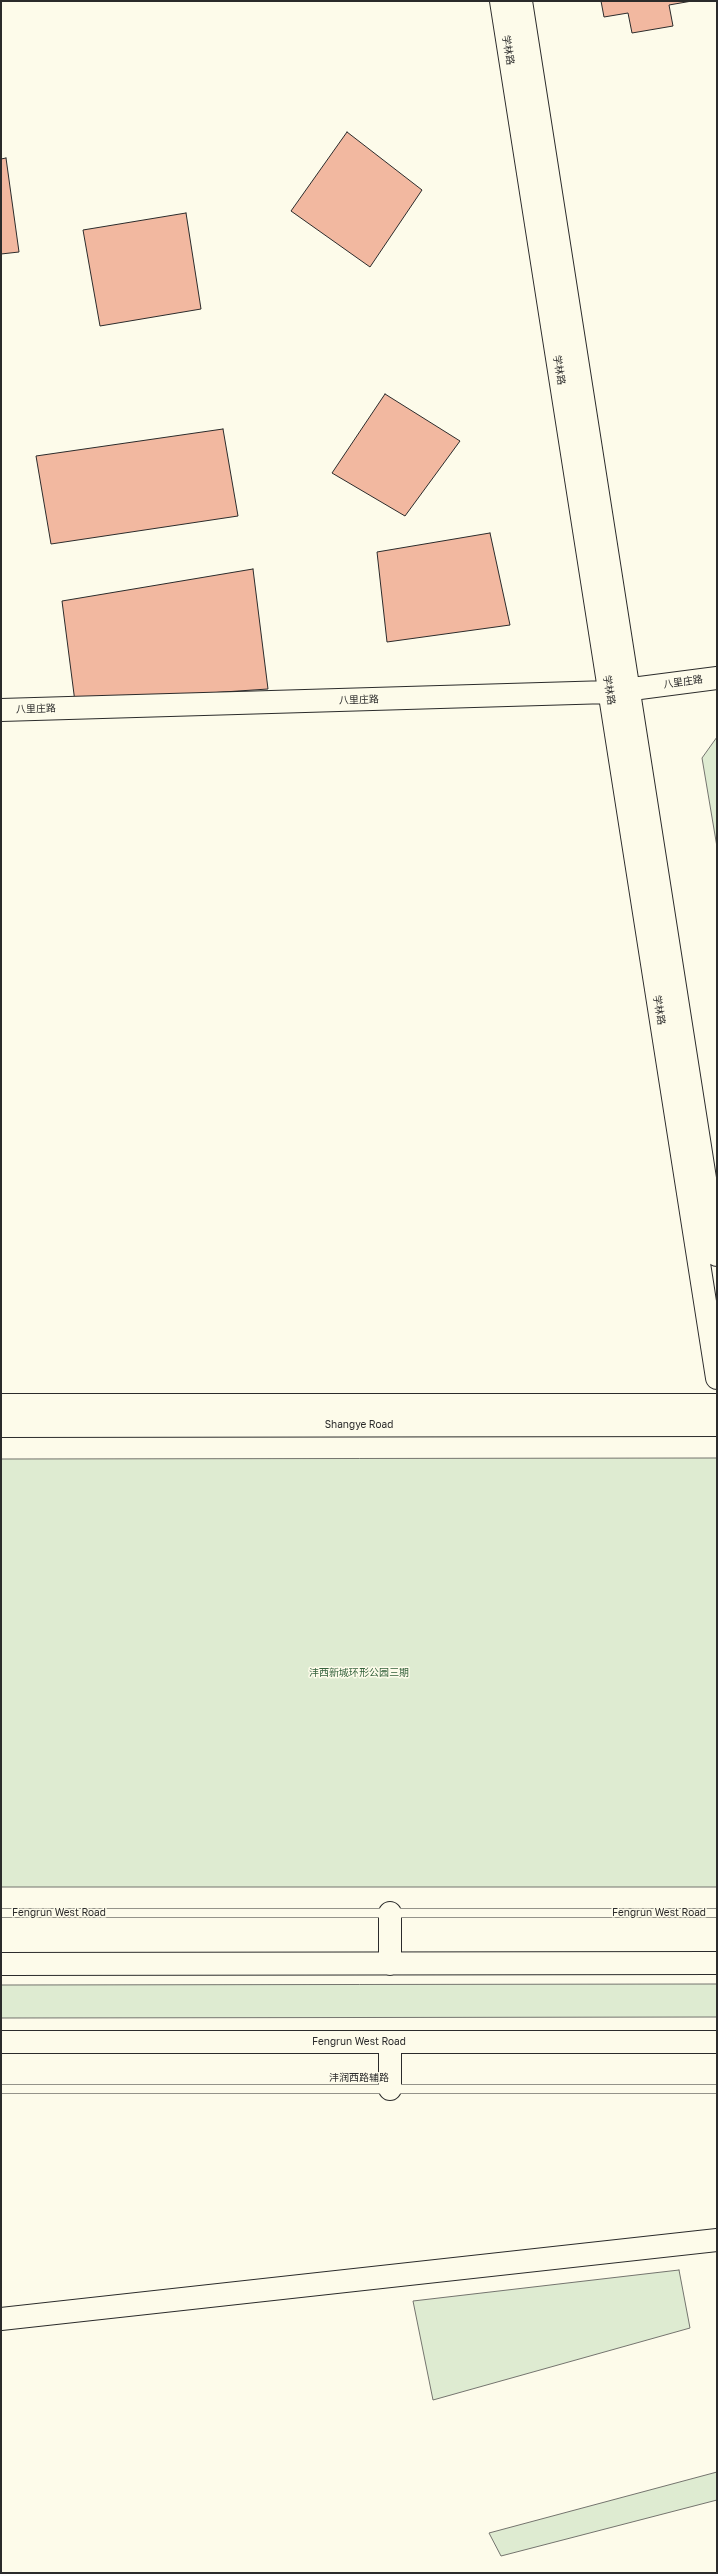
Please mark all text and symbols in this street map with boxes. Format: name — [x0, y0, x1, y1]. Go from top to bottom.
street label: 学林路 — [500, 34, 516, 66]
street label: 学林路 — [551, 354, 567, 386]
street label: 八里庄路 — [662, 673, 704, 691]
street label: 学林路 — [601, 674, 617, 706]
street label: 八里庄路 — [339, 693, 379, 707]
street label: 八里庄路 — [16, 702, 56, 716]
street label: 学林路 — [651, 994, 667, 1026]
street label: Shangye Road — [325, 1419, 393, 1431]
park label: 沣西新城环形公园三期 — [309, 1667, 409, 1679]
street label: Fengrun West Road — [12, 1907, 106, 1919]
street label: Fengrun West Road — [612, 1907, 706, 1919]
street label: Fengrun West Road — [312, 2036, 406, 2048]
street label: 沣润西路辅路 — [329, 2072, 389, 2084]

